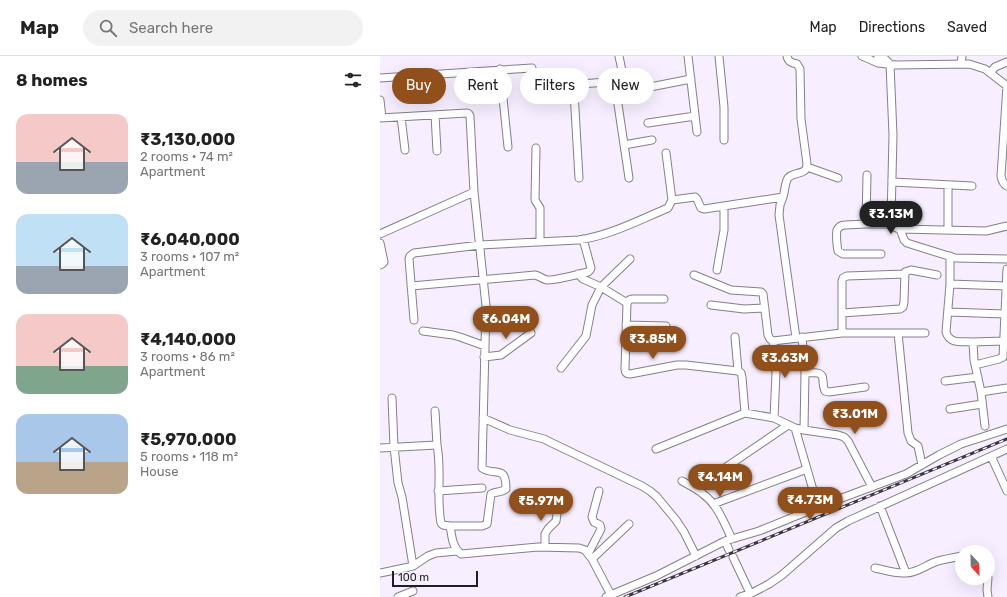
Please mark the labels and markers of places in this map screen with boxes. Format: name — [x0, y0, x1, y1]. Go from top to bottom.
pin: ₹3.13M — [858, 201, 924, 235]
pin: ₹6.04M — [473, 306, 539, 340]
pin: ₹3.85M — [620, 326, 686, 360]
pin: ₹3.63M — [752, 345, 818, 379]
pin: ₹3.01M — [822, 401, 888, 435]
pin: ₹4.14M — [687, 464, 753, 498]
pin: ₹4.73M — [777, 487, 843, 521]
pin: ₹5.97M — [508, 488, 574, 522]

